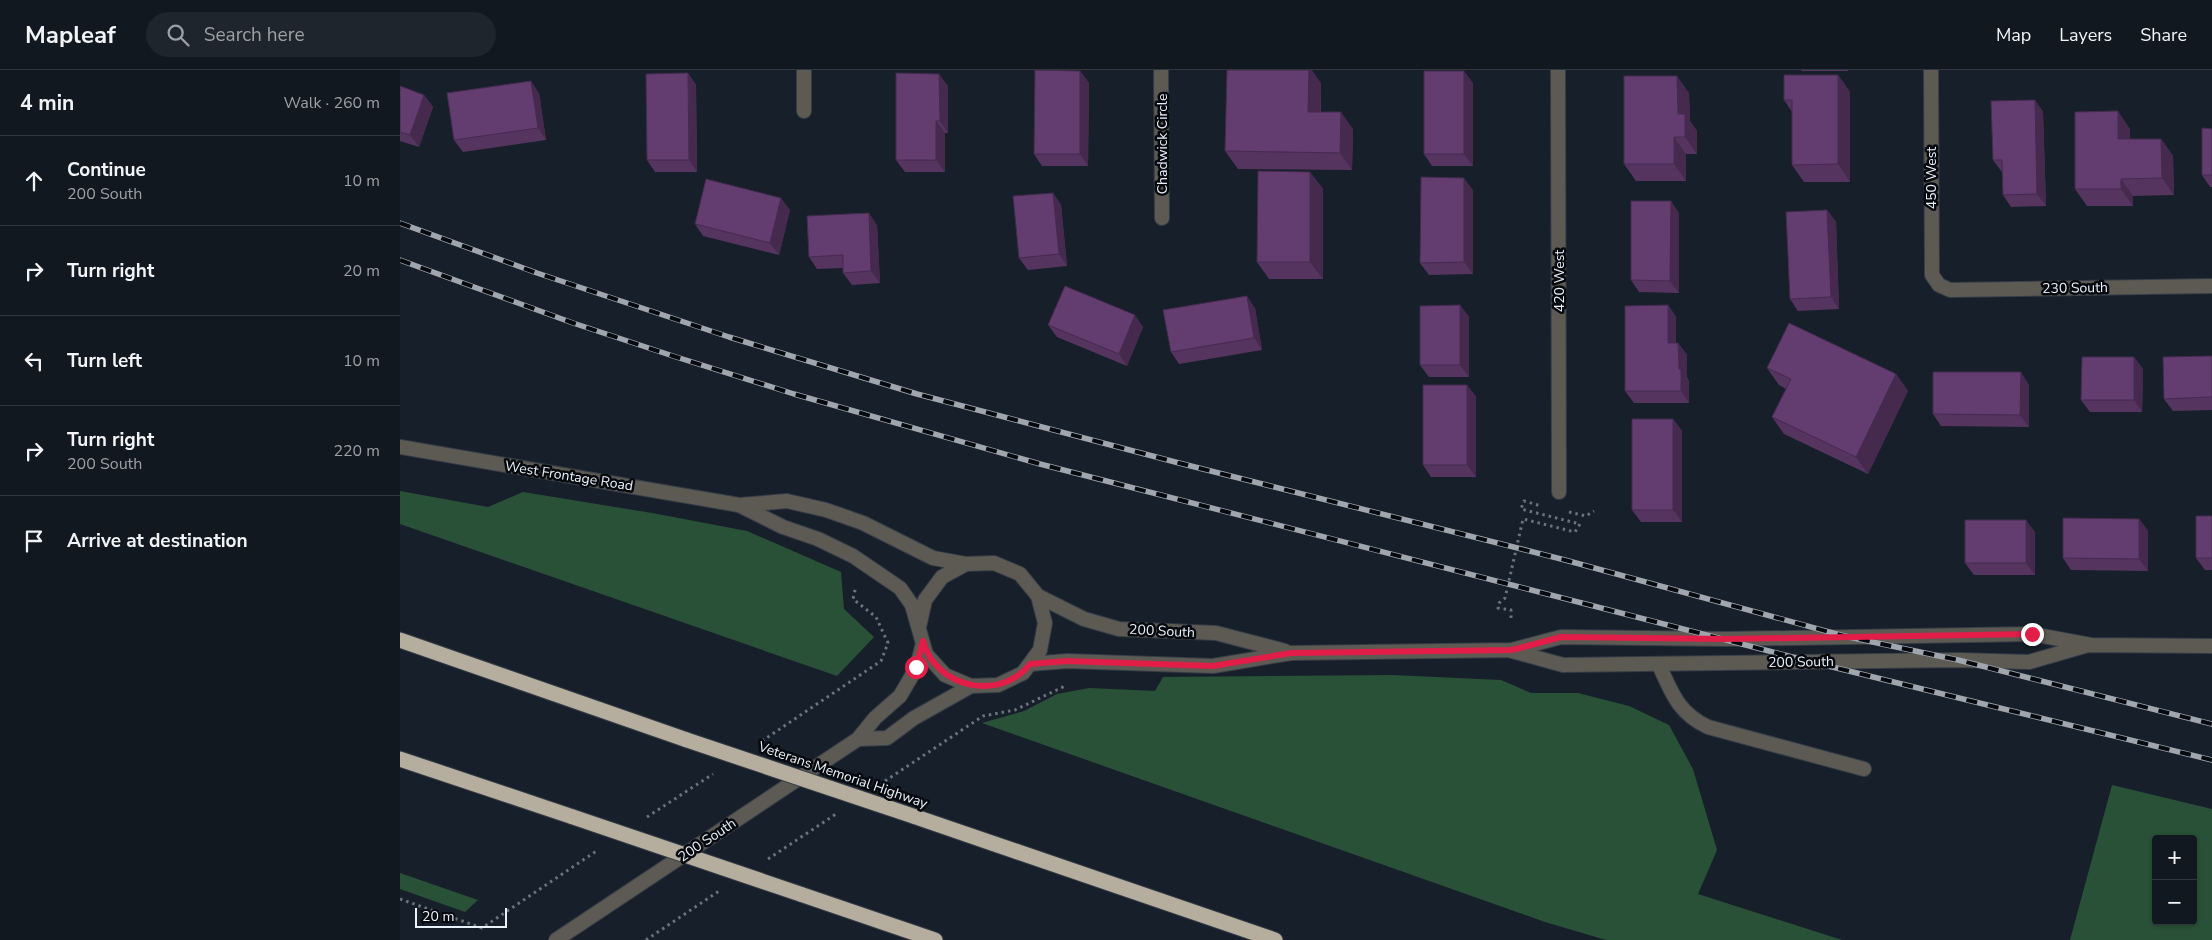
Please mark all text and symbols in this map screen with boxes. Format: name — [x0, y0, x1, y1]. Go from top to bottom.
search box — [146, 12, 496, 57]
text: Mapleaf — [25, 19, 116, 51]
icon: search — [164, 21, 192, 49]
text: Search here — [204, 22, 305, 48]
text: Map — [1996, 23, 2031, 47]
text: Layers — [2059, 23, 2112, 47]
text: Share — [2140, 23, 2187, 47]
text: 4 min — [20, 89, 74, 117]
text: Walk · 260 m — [284, 92, 380, 114]
street label: Chadwick Circle — [1153, 94, 1172, 194]
street label: 450 West — [1922, 147, 1941, 209]
text: Continue — [67, 157, 146, 183]
icon: ahead — [20, 167, 48, 195]
text: 10 m — [343, 170, 380, 192]
text: 200 South — [67, 183, 142, 205]
street label: 420 West — [1550, 250, 1569, 312]
icon: right — [20, 257, 48, 285]
text: Turn right — [67, 258, 154, 284]
text: 20 m — [343, 260, 380, 282]
street label: 230 South — [2042, 278, 2108, 298]
icon: left — [20, 347, 48, 375]
text: Turn left — [67, 348, 142, 374]
text: 10 m — [343, 350, 380, 372]
text: Turn right — [67, 427, 154, 453]
icon: right — [20, 437, 48, 465]
text: 220 m — [333, 440, 380, 462]
text: 200 South — [67, 453, 142, 475]
street label: West Frontage Road — [504, 456, 634, 496]
icon: arrive — [20, 527, 48, 555]
text: Arrive at destination — [67, 528, 248, 554]
street label: 200 South — [1129, 620, 1195, 642]
route end — [2021, 623, 2044, 646]
street label: 200 South — [1768, 652, 1834, 672]
route start — [905, 656, 928, 679]
street label: Veterans Memorial Highway — [755, 737, 931, 813]
street label: 200 South — [674, 814, 740, 866]
map controls — [2152, 835, 2197, 925]
button: + — [2152, 835, 2197, 880]
button: − — [2152, 880, 2197, 925]
scale bar — [415, 905, 508, 928]
text: 20 m — [422, 907, 454, 926]

